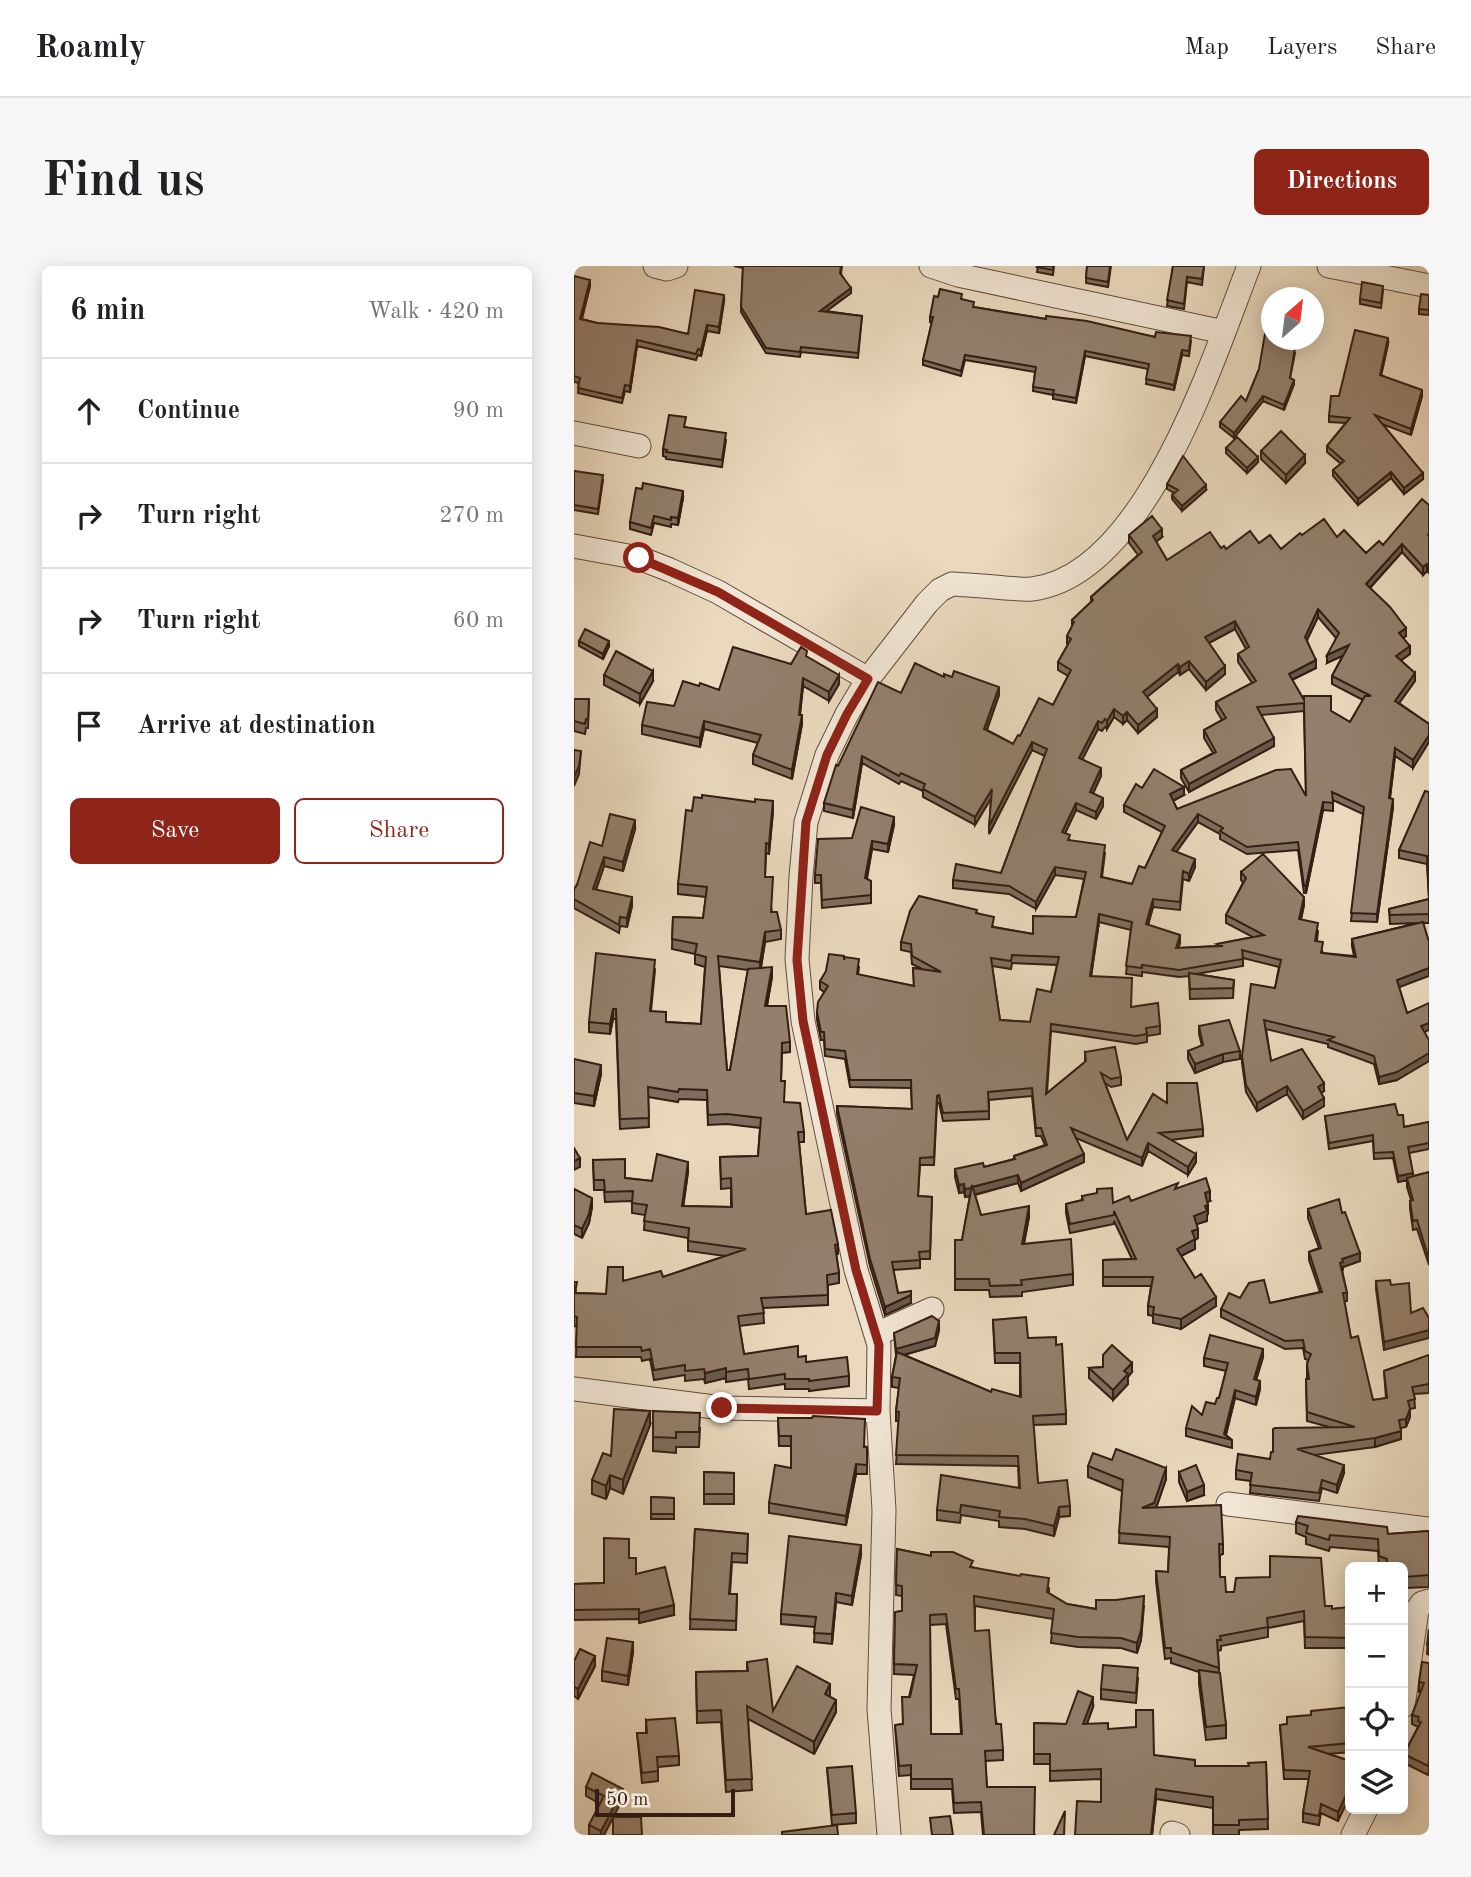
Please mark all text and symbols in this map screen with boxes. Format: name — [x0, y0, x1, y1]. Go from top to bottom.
text: Roamly — [35, 32, 146, 65]
text: Map — [1185, 36, 1229, 60]
text: Layers — [1267, 36, 1337, 60]
text: Share — [1375, 36, 1436, 60]
button: Directions — [1254, 149, 1429, 215]
text: Find us — [42, 158, 205, 207]
north arrow — [1261, 287, 1324, 350]
text: 6 min — [70, 296, 145, 326]
text: Walk · 420 m — [368, 300, 504, 323]
icon: ahead — [70, 392, 108, 430]
text: Continue — [137, 398, 240, 424]
text: 90 m — [453, 399, 504, 422]
icon: right — [70, 497, 108, 535]
text: Turn right — [137, 503, 260, 529]
text: 270 m — [439, 504, 504, 527]
route start — [623, 542, 654, 573]
icon: right — [70, 602, 108, 640]
text: Turn right — [137, 608, 260, 634]
text: 60 m — [453, 609, 504, 632]
icon: arrive — [70, 707, 108, 745]
text: Arrive at destination — [137, 713, 376, 739]
button: Save — [70, 798, 280, 864]
button: Share — [294, 798, 504, 864]
route end — [706, 1392, 737, 1423]
map controls — [1345, 1562, 1408, 1814]
button: + — [1345, 1562, 1408, 1625]
button: − — [1345, 1625, 1408, 1688]
button: locate — [1345, 1688, 1408, 1751]
button: layers — [1345, 1751, 1408, 1814]
scale bar — [595, 1786, 735, 1818]
text: 50 m — [606, 1791, 648, 1810]

